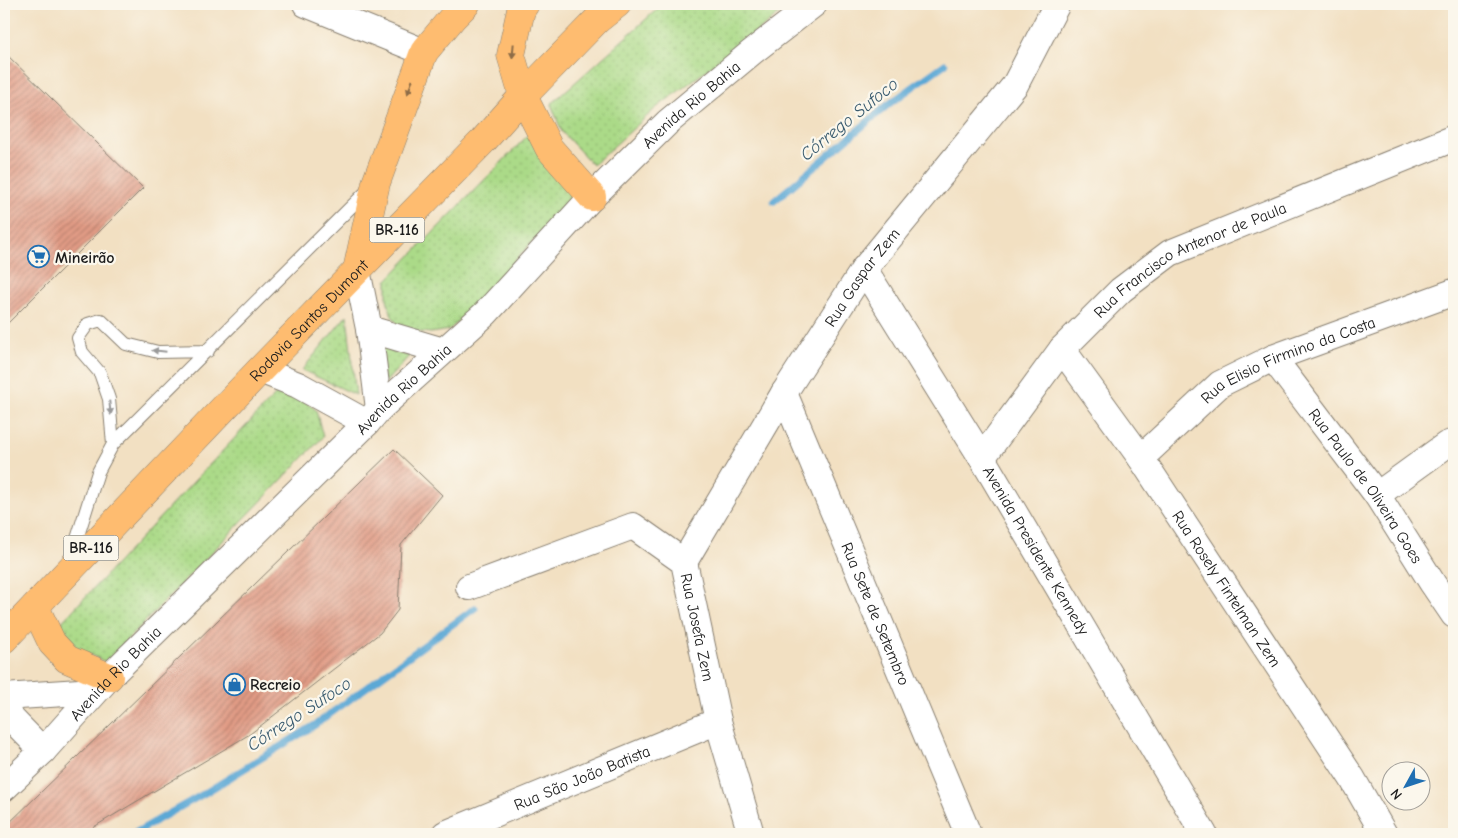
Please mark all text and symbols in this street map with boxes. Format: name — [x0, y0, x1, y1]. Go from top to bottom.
one-way arrow — [509, 43, 517, 59]
street label: Avenida Rio Bahia — [639, 58, 744, 152]
water label: Córrego Sufoco — [796, 73, 903, 165]
one-way arrow — [406, 80, 414, 95]
street label: Rua Francisco Antenor de Paula — [1090, 199, 1289, 322]
road number: BR-116 — [370, 218, 424, 242]
street label: Rua Gaspar Zem — [821, 225, 904, 330]
supermarket icon: Mineirão — [27, 245, 51, 269]
place label: Mineirão — [55, 249, 115, 267]
street label: Rodovia Santos Dumont — [246, 256, 373, 385]
street label: Rua Elisio Firmino da Costa — [1197, 314, 1378, 407]
street label: Avenida Rio Bahia — [353, 341, 455, 439]
one-way arrow — [151, 347, 167, 355]
one-way arrow — [106, 400, 114, 416]
street label: Rua Paulo de Oliveira Goes — [1305, 405, 1426, 567]
street label: Avenida Presidente Kennedy — [979, 463, 1093, 639]
street label: Rua Rosely Fintelman Zem — [1168, 508, 1284, 671]
road number: BR-116 — [64, 536, 118, 560]
street label: Rua Sete de Setembro — [837, 540, 913, 688]
street label: Rua Josefa Zem — [677, 572, 717, 683]
street label: Avenida Rio Bahia — [66, 623, 165, 725]
shop icon: Recreio — [222, 672, 246, 696]
water label: Córrego Sufoco — [243, 673, 355, 756]
place label: Recreio — [250, 676, 301, 694]
street label: Rua São João Batista — [511, 742, 653, 814]
north arrow — [1380, 760, 1430, 810]
text: N — [1387, 785, 1406, 803]

